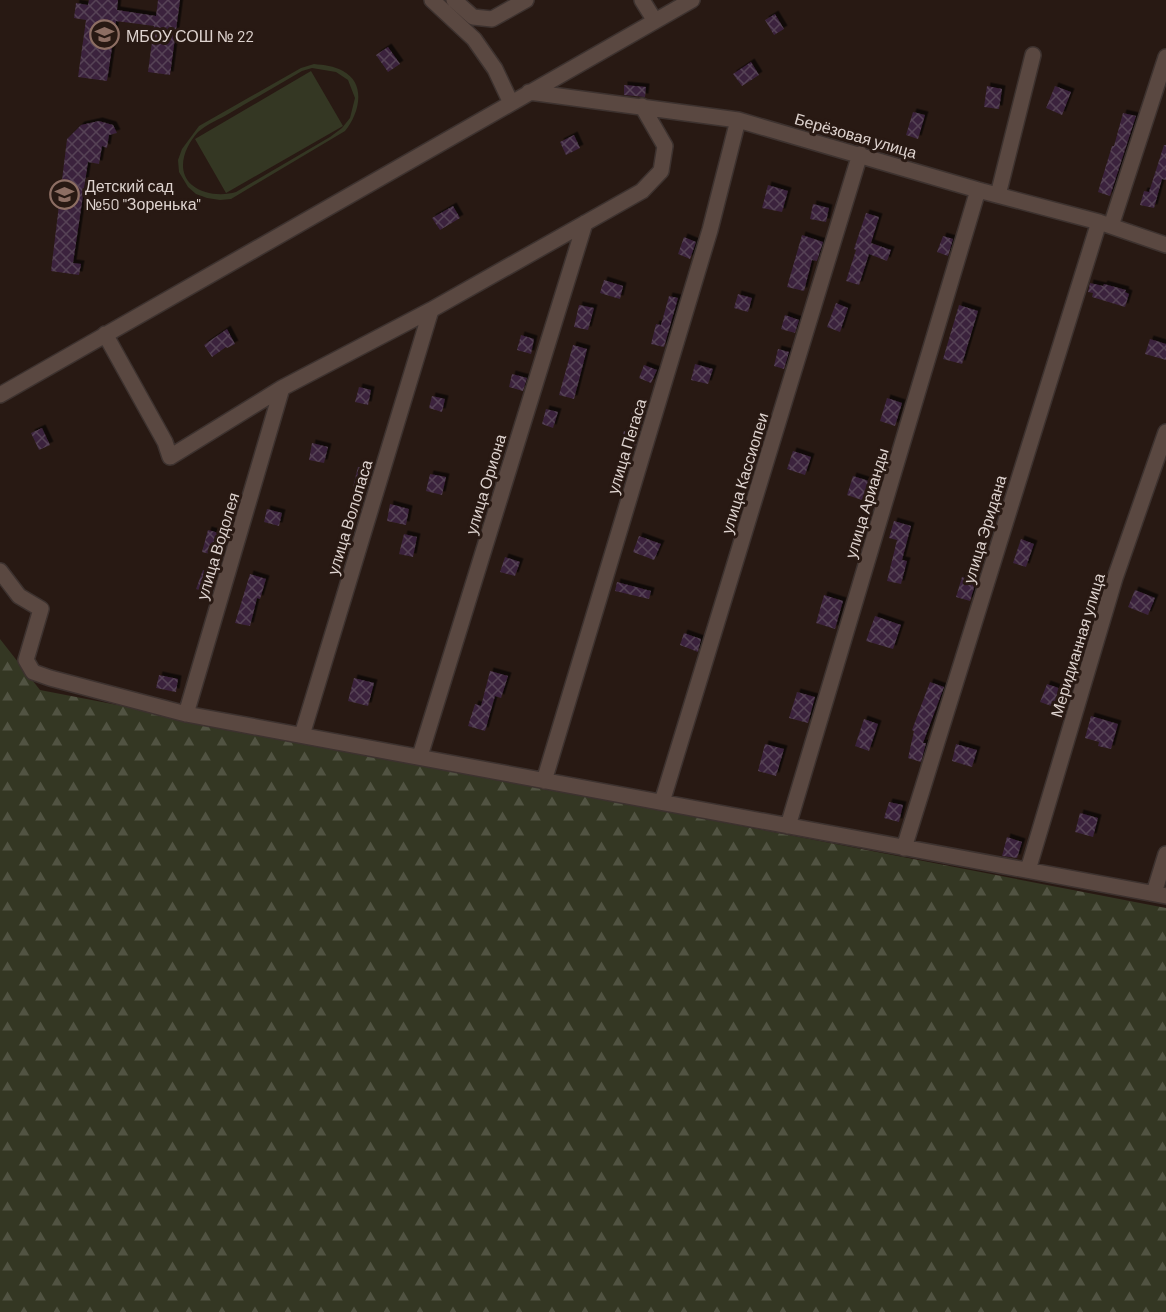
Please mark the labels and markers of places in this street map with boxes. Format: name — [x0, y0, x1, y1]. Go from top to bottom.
school or university icon: МБОУ СОШ № 22 — [89, 19, 121, 51]
place label: МБОУ СОШ № 22 — [126, 26, 254, 45]
place label: Детский сад №50 "Зоренька" — [85, 176, 201, 213]
school or university icon: Детский сад №50 "Зоренька" — [48, 178, 80, 210]

